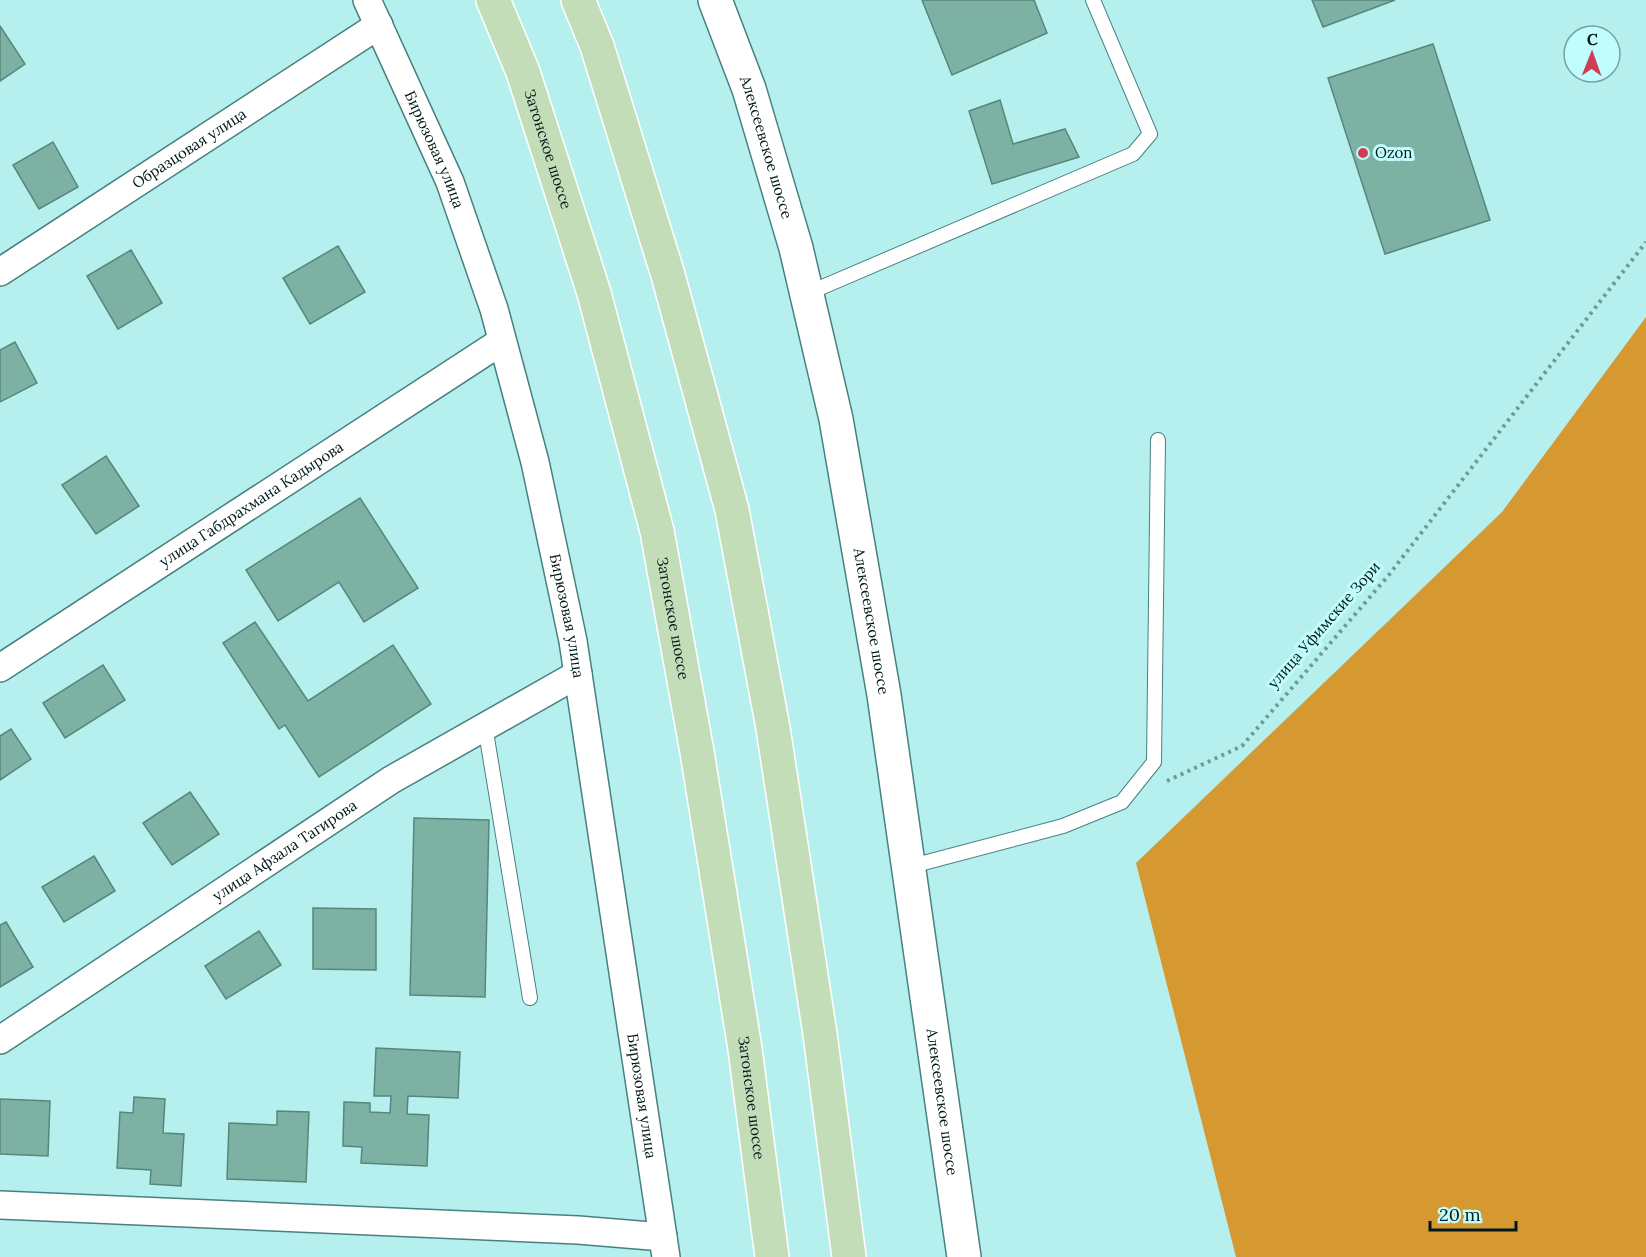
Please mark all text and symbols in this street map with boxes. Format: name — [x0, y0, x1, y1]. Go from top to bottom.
north arrow — [1562, 24, 1622, 84]
text: С — [1587, 29, 1598, 49]
street label: Алексеевское шоссе — [735, 72, 797, 221]
street label: Затонское шоссе — [520, 87, 576, 211]
street label: Бирюзовая улица — [401, 88, 468, 211]
street label: Образцовая улица — [128, 104, 250, 192]
place label: Ozon — [1375, 143, 1412, 162]
marker: Ozon — [1356, 146, 1370, 160]
street label: улица Габдрахмана Кадырова — [155, 437, 347, 571]
street label: Алексеевское шоссе — [849, 546, 894, 696]
street label: Бирюзовая улица — [546, 552, 589, 680]
street label: Затонское шоссе — [653, 555, 694, 681]
street label: улица Уфимские Зори — [1263, 557, 1384, 692]
street label: улица Афзала Тагирова — [209, 795, 361, 905]
street label: Алексеевское шоссе — [922, 1026, 962, 1177]
street label: Бирюзовая улица — [623, 1032, 661, 1160]
street label: Затонское шоссе — [734, 1035, 769, 1161]
scale bar — [1430, 1194, 1516, 1232]
text: 20 m — [1439, 1203, 1481, 1226]

